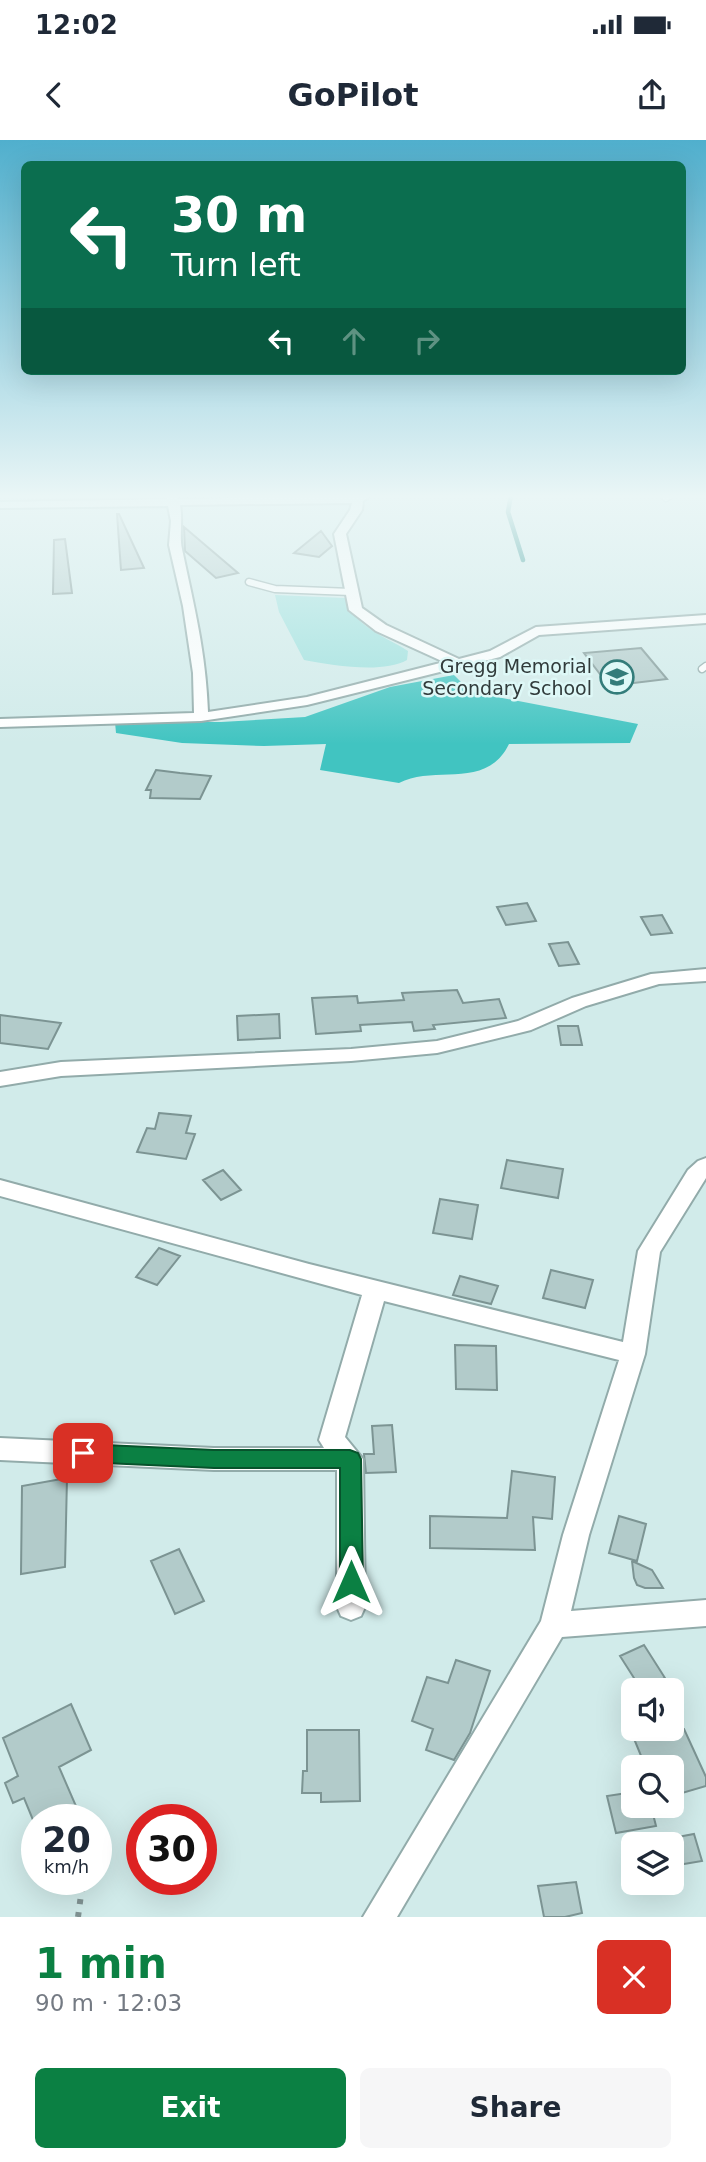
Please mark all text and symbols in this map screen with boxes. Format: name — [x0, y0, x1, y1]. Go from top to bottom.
text: 12:02 — [35, 10, 118, 40]
icon: back — [35, 76, 73, 114]
text: GoPilot — [288, 76, 418, 114]
icon: share — [633, 76, 671, 114]
text: 30 m — [171, 187, 307, 244]
icon: left — [56, 189, 147, 280]
text: Turn left — [171, 246, 301, 284]
icon: left — [262, 322, 300, 360]
icon: ahead — [335, 322, 373, 360]
icon: right — [408, 322, 446, 360]
place label: Gregg Memorial Secondary School — [422, 655, 592, 699]
school or university icon: Gregg Memorial Secondary School — [598, 658, 636, 696]
pin — [53, 1423, 113, 1483]
icon: arrive — [64, 1434, 102, 1472]
position arrow — [314, 1545, 388, 1619]
map controls — [621, 1678, 684, 1895]
button: sound — [621, 1678, 684, 1741]
button: search — [621, 1755, 684, 1818]
speed limit sign: 30 — [126, 1804, 217, 1895]
text: 20 — [42, 1820, 91, 1860]
button: layers — [621, 1832, 684, 1895]
text: km/h — [44, 1856, 89, 1877]
text: 1 min — [35, 1939, 167, 1988]
button: close — [597, 1940, 671, 2014]
text: 90 m · 12:03 — [35, 1990, 182, 2016]
button: Exit — [35, 2068, 346, 2148]
button: Share — [360, 2068, 671, 2148]

